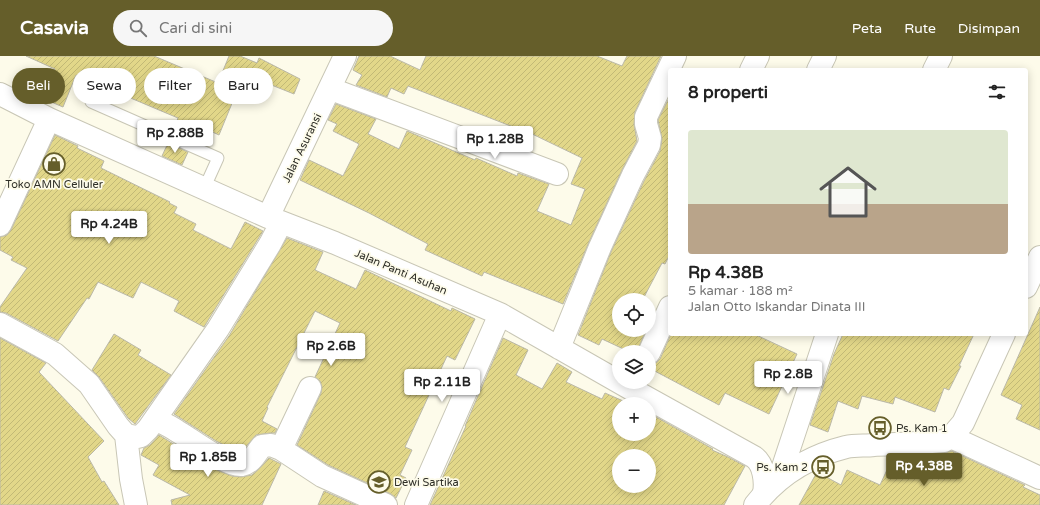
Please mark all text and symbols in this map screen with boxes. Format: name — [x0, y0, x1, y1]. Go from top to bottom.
search box — [113, 10, 393, 46]
text: Casavia — [20, 17, 89, 39]
icon: search — [127, 17, 149, 39]
text: Cari di sini — [159, 19, 232, 37]
text: Peta — [852, 20, 882, 37]
text: Rute — [904, 20, 936, 37]
text: Disimpan — [958, 20, 1020, 37]
chip: Beli — [12, 68, 65, 104]
chip: Sewa — [73, 68, 136, 104]
chip: Filter — [144, 68, 206, 104]
chip: Baru — [214, 68, 273, 104]
icon: filters — [986, 81, 1008, 103]
text: 8 properti — [688, 82, 768, 103]
street label: Jalan Asuransi — [280, 111, 324, 185]
pin: Rp 2.88B — [134, 120, 216, 154]
text: Rp 2.88B — [146, 125, 204, 141]
pin: Rp 1.28B — [454, 126, 536, 160]
text: Rp 1.28B — [466, 131, 524, 147]
shop icon: Toko AMN Celluler — [41, 151, 67, 177]
icon: home — [812, 156, 884, 228]
place label: Toko AMN Celluler — [5, 178, 104, 191]
pin: Rp 4.24B — [68, 211, 150, 245]
text: Rp 4.24B — [80, 216, 138, 232]
street label: Jalan Panti Asuhan — [353, 247, 449, 297]
text: Rp 4.38B — [688, 262, 763, 283]
text: 5 kamar · 188 m² — [688, 283, 793, 299]
map controls — [612, 293, 656, 493]
button: locate — [612, 293, 656, 337]
text: Jalan Otto Iskandar Dinata III — [688, 299, 865, 315]
pin: Rp 2.6B — [294, 333, 368, 367]
text: Rp 2.6B — [306, 338, 356, 354]
button: layers — [612, 345, 656, 389]
pin: Rp 2.8B — [751, 361, 825, 395]
text: Rp 2.8B — [763, 366, 813, 382]
pin: Rp 2.11B — [401, 369, 483, 403]
text: Rp 2.11B — [413, 374, 471, 390]
button: + — [612, 397, 656, 441]
bus stop icon: Ps. Kam 1 — [867, 415, 893, 441]
place label: Ps. Kam 1 — [896, 422, 948, 435]
pin: Rp 1.85B — [167, 444, 249, 478]
text: Rp 1.85B — [179, 449, 237, 465]
button: − — [612, 449, 656, 493]
pin: Rp 4.38B — [883, 453, 965, 487]
bus stop icon: Ps. Kam 2 — [810, 454, 836, 480]
text: Rp 4.38B — [895, 458, 953, 474]
place label: Ps. Kam 2 — [756, 461, 808, 474]
school or university icon: Dewi Sartika — [366, 469, 392, 495]
place label: Dewi Sartika — [394, 476, 459, 489]

